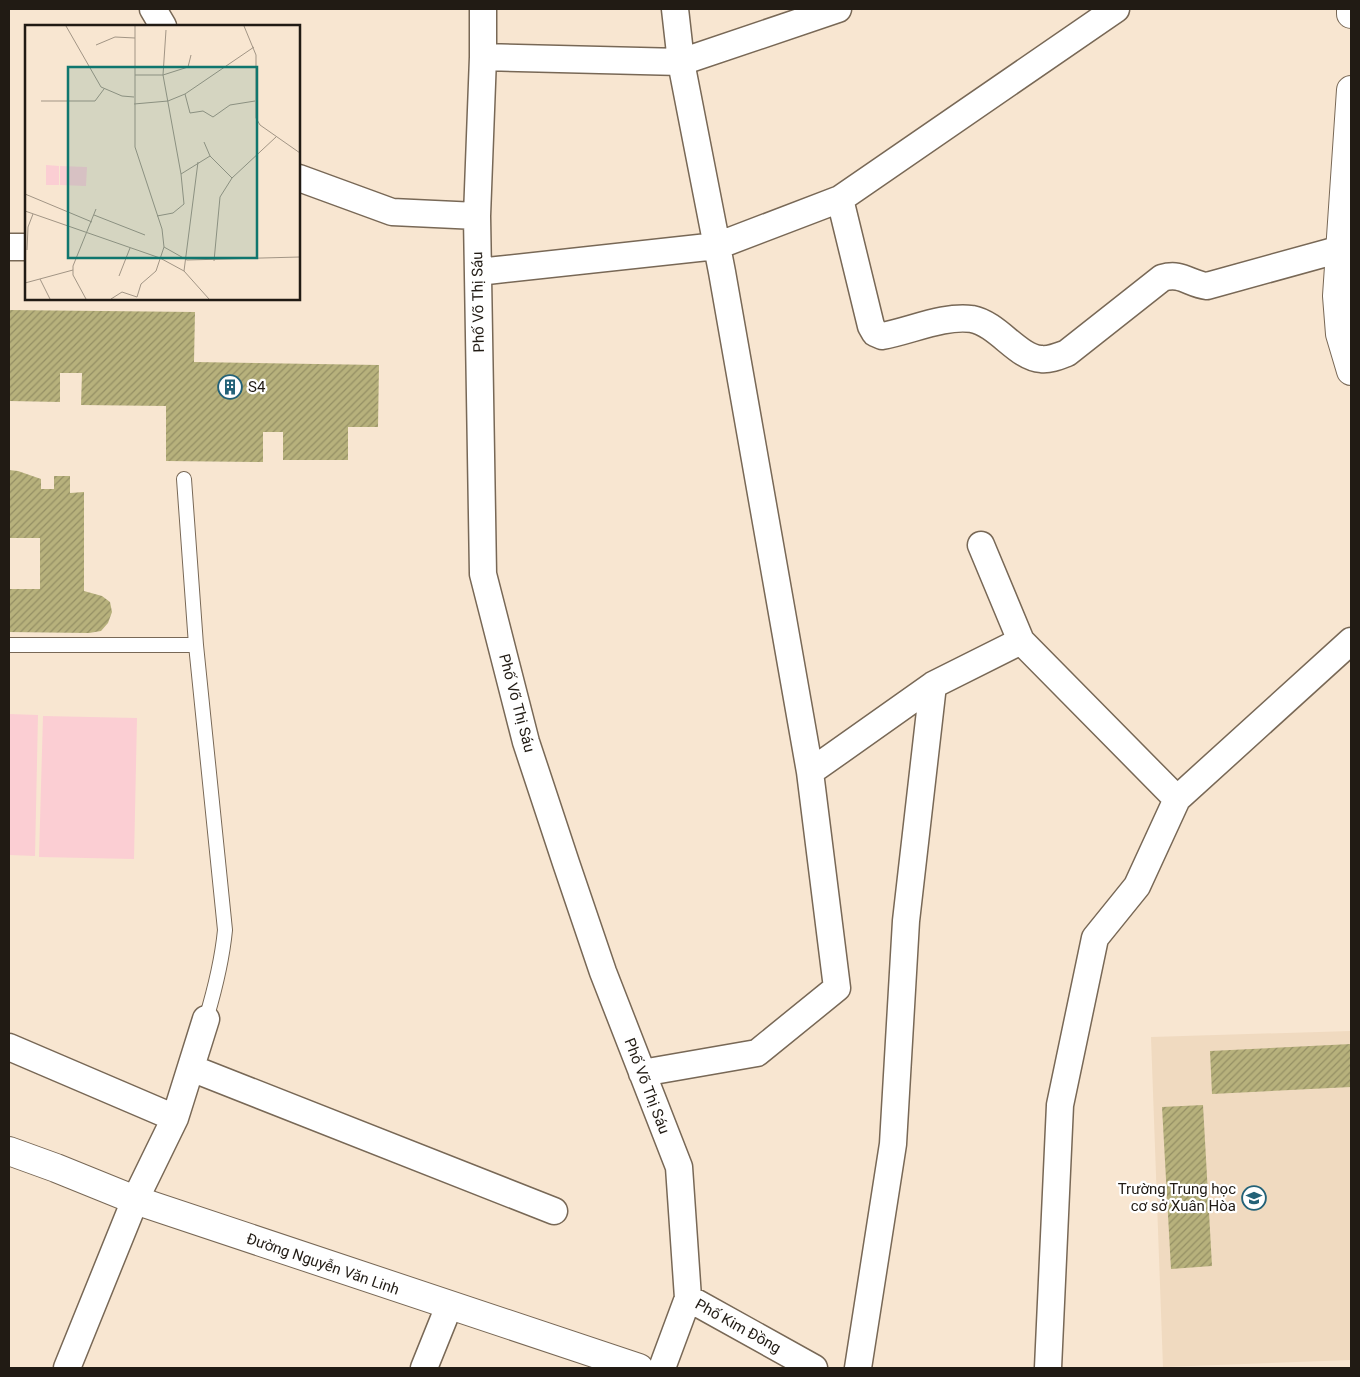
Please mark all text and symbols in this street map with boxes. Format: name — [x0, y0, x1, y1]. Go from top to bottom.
inset map — [25, 25, 300, 300]
street label: Phố Võ Thị Sáu — [468, 251, 488, 353]
building icon: S4 — [217, 374, 243, 400]
place label: S4 — [248, 378, 266, 396]
street label: Phố Võ Thị Sáu — [495, 652, 539, 754]
street label: Phố Võ Thị Sáu — [620, 1036, 674, 1136]
place label: Trường Trung học cơ sở Xuân Hòa — [1118, 1180, 1236, 1215]
school or university icon: Trường Trung học cơ sở Xuân Hòa — [1241, 1185, 1267, 1211]
street label: Đường Nguyễn Văn Linh — [244, 1229, 402, 1299]
street label: Phố Kim Đồng — [692, 1295, 784, 1357]

